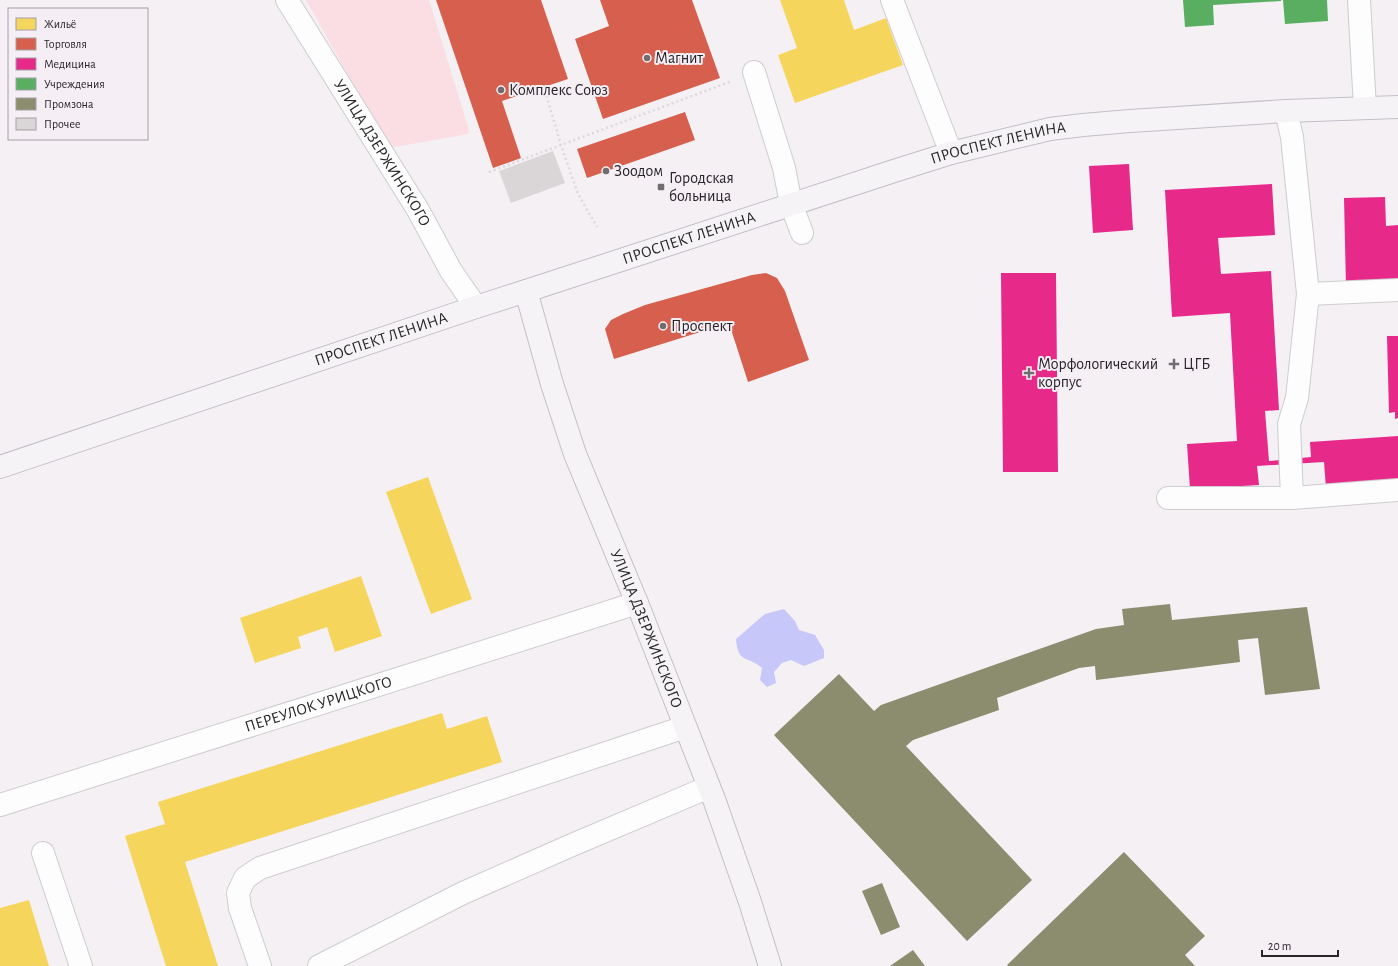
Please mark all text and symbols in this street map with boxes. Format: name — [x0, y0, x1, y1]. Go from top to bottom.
legend — [8, 8, 148, 140]
text: Жильё — [44, 18, 76, 30]
text: Торговля — [44, 38, 87, 50]
place label: Магнит — [655, 50, 703, 66]
marker: Магнит — [642, 53, 652, 63]
text: Медицина — [44, 58, 96, 70]
street label: УЛИЦА ДЗЕРЖИНСКОГО — [331, 77, 433, 229]
text: Учреждения — [44, 78, 105, 90]
place label: Комплекс Союз — [509, 82, 608, 98]
marker: Комплекс Союз — [496, 85, 506, 95]
text: Промзона — [44, 98, 94, 110]
text: Прочее — [44, 118, 80, 130]
street label: ПРОСПЕКТ ЛЕНИНА — [929, 119, 1067, 167]
place label: Зоодом — [614, 163, 663, 179]
marker: Зоодом — [601, 166, 611, 176]
place label: Городская больница — [669, 170, 734, 204]
marker: Городская больница — [656, 182, 666, 192]
street label: ПРОСПЕКТ ЛЕНИНА — [620, 209, 758, 267]
street label: ПРОСПЕКТ ЛЕНИНА — [313, 309, 450, 369]
place label: Проспект — [671, 318, 733, 334]
marker: Проспект — [658, 321, 668, 331]
place label: Морфологический корпус — [1038, 356, 1158, 391]
place label: ЦГБ — [1183, 356, 1211, 372]
marker: ЦГБ — [1168, 358, 1180, 370]
marker: Морфологический корпус — [1023, 367, 1035, 379]
street label: УЛИЦА ДЗЕРЖИНСКОГО — [608, 547, 685, 710]
street label: ПЕРЕУЛОК УРИЦКОГО — [243, 673, 394, 735]
scale bar — [1262, 932, 1338, 958]
text: 20 m — [1268, 940, 1291, 952]

